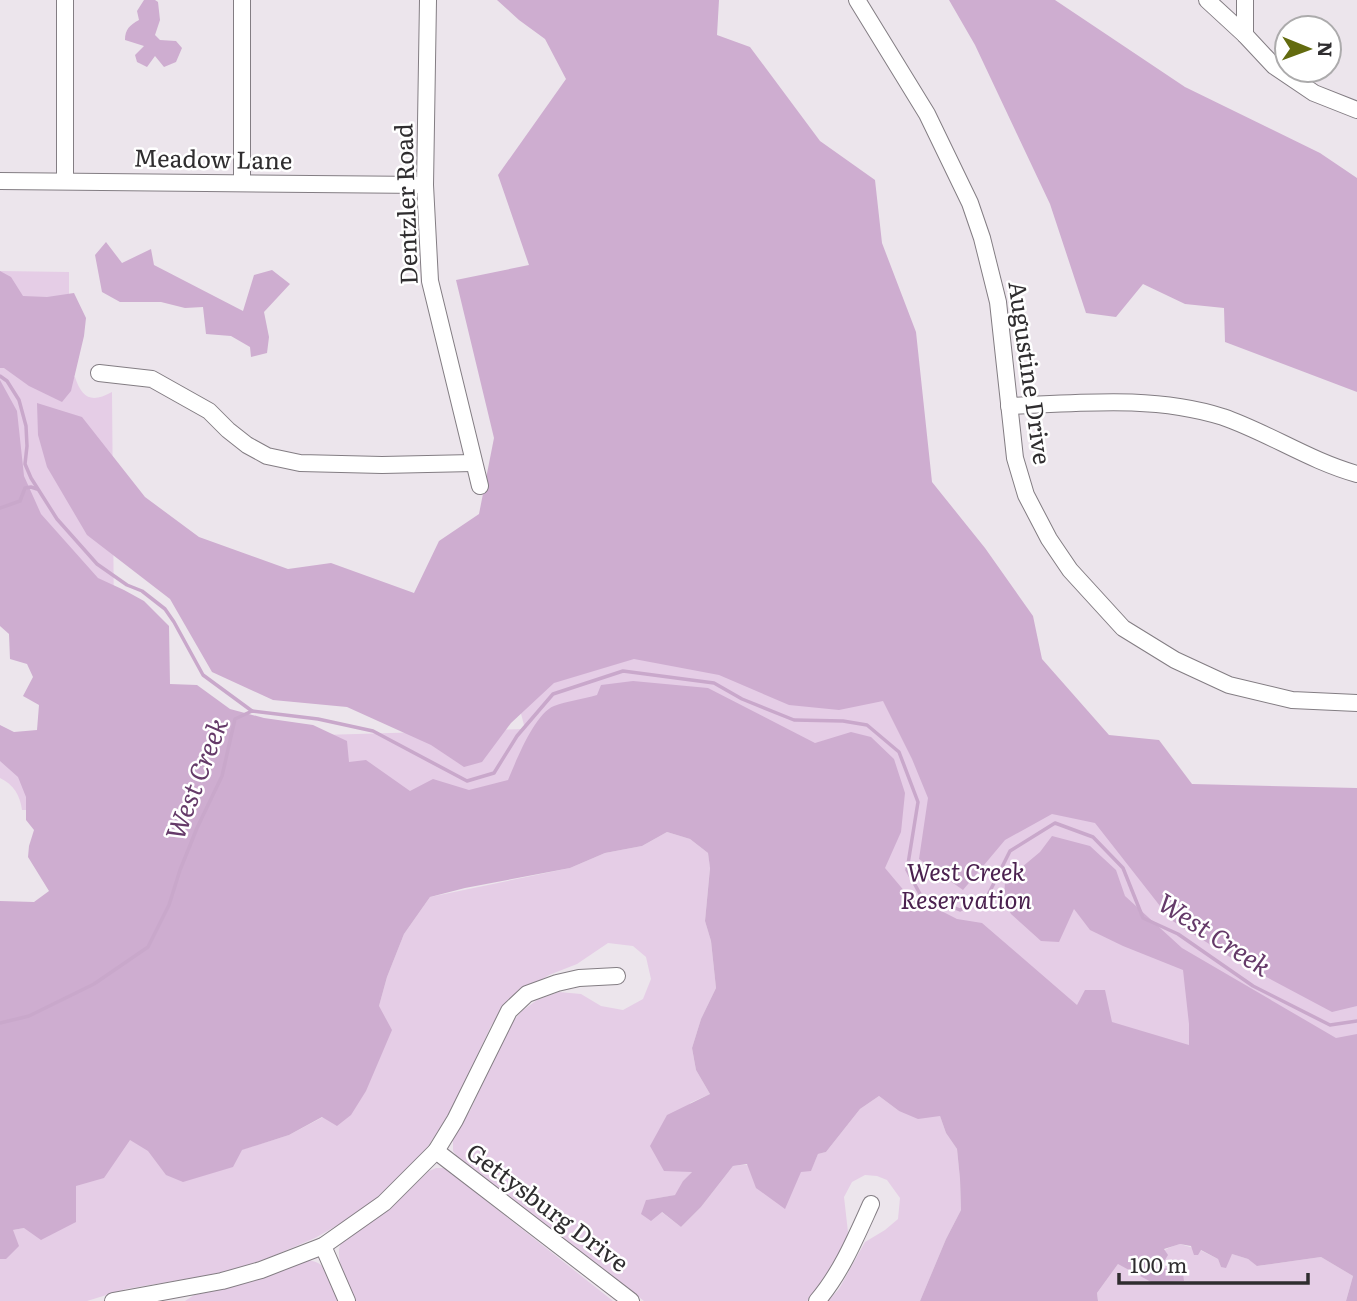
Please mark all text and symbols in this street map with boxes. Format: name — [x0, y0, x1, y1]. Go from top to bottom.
north arrow — [1273, 14, 1343, 84]
text: N — [1312, 41, 1340, 58]
street label: Dentzler Road — [384, 122, 425, 285]
street label: Meadow Lane — [133, 139, 293, 176]
street label: Augustine Drive — [1001, 279, 1062, 467]
water label: West Creek — [153, 711, 236, 845]
park label: West Creek Reservation — [900, 853, 1032, 916]
water label: West Creek — [1151, 882, 1280, 985]
street label: Gettysburg Drive — [460, 1133, 637, 1279]
scale bar — [1119, 1242, 1308, 1286]
text: 100 m — [1130, 1248, 1187, 1279]

